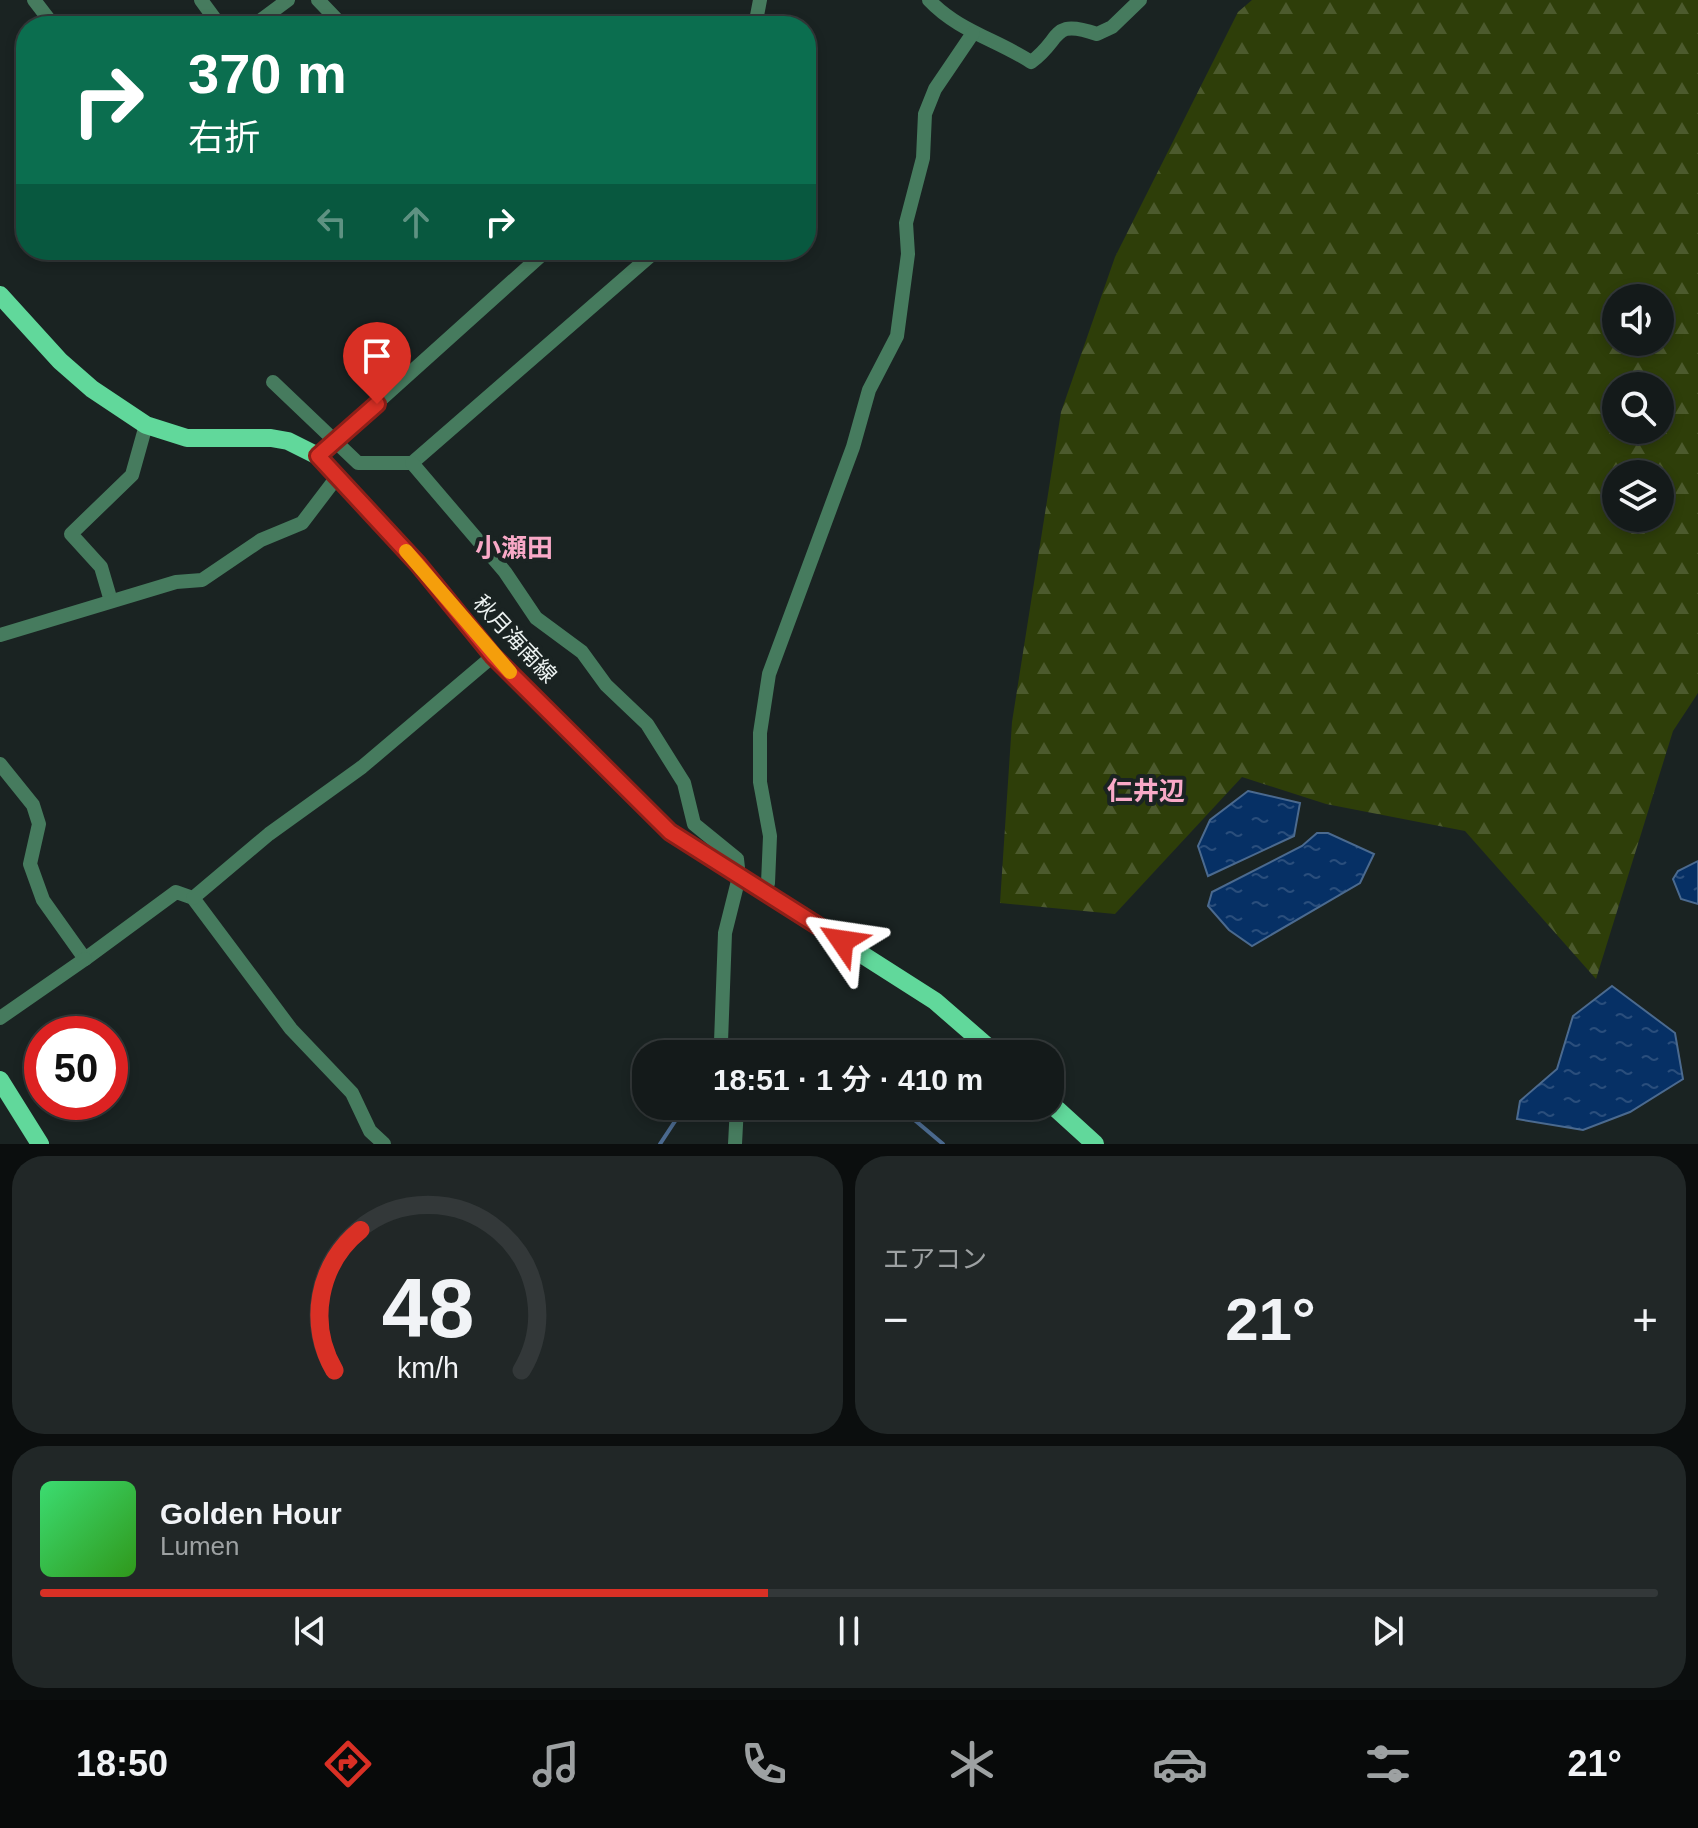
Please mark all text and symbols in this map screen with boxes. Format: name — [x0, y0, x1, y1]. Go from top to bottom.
text: 370 m — [188, 42, 347, 105]
icon: right — [56, 48, 160, 152]
text: 右折 — [188, 117, 260, 158]
icon: left — [310, 200, 354, 244]
icon: ahead — [394, 200, 438, 244]
icon: right — [478, 200, 522, 244]
map controls — [1602, 284, 1674, 532]
button: sound — [1602, 284, 1674, 356]
pin — [343, 322, 411, 404]
icon: arrive — [355, 334, 399, 378]
button: search — [1602, 372, 1674, 444]
button: layers — [1602, 460, 1674, 532]
district label: 小瀬田 — [475, 533, 553, 563]
street label: 秋月海南線 — [468, 590, 562, 688]
district label: 仁井辺 — [1107, 776, 1185, 806]
position arrow — [800, 899, 884, 983]
speed limit sign: 50 — [24, 1016, 128, 1120]
text: 18:51 · 1 分 · 410 m — [713, 1063, 983, 1096]
text: エアコン — [883, 1244, 987, 1274]
text: 48 — [381, 1262, 474, 1355]
text: 21° — [1225, 1286, 1316, 1353]
text: − — [883, 1295, 909, 1344]
text: + — [1632, 1295, 1658, 1344]
text: km/h — [397, 1352, 458, 1384]
text: Golden Hour — [160, 1497, 342, 1530]
text: Lumen — [160, 1531, 240, 1561]
icon: previous — [288, 1609, 332, 1653]
icon: pause — [827, 1609, 871, 1653]
icon: next — [1366, 1609, 1410, 1653]
icon: directions — [320, 1736, 376, 1792]
icon: music — [528, 1736, 584, 1792]
icon: phone — [736, 1736, 792, 1792]
icon: climate — [944, 1736, 1000, 1792]
icon: car — [1152, 1736, 1208, 1792]
icon: filters — [1360, 1736, 1416, 1792]
text: 18:50 — [76, 1743, 168, 1784]
text: 21° — [1567, 1743, 1622, 1784]

